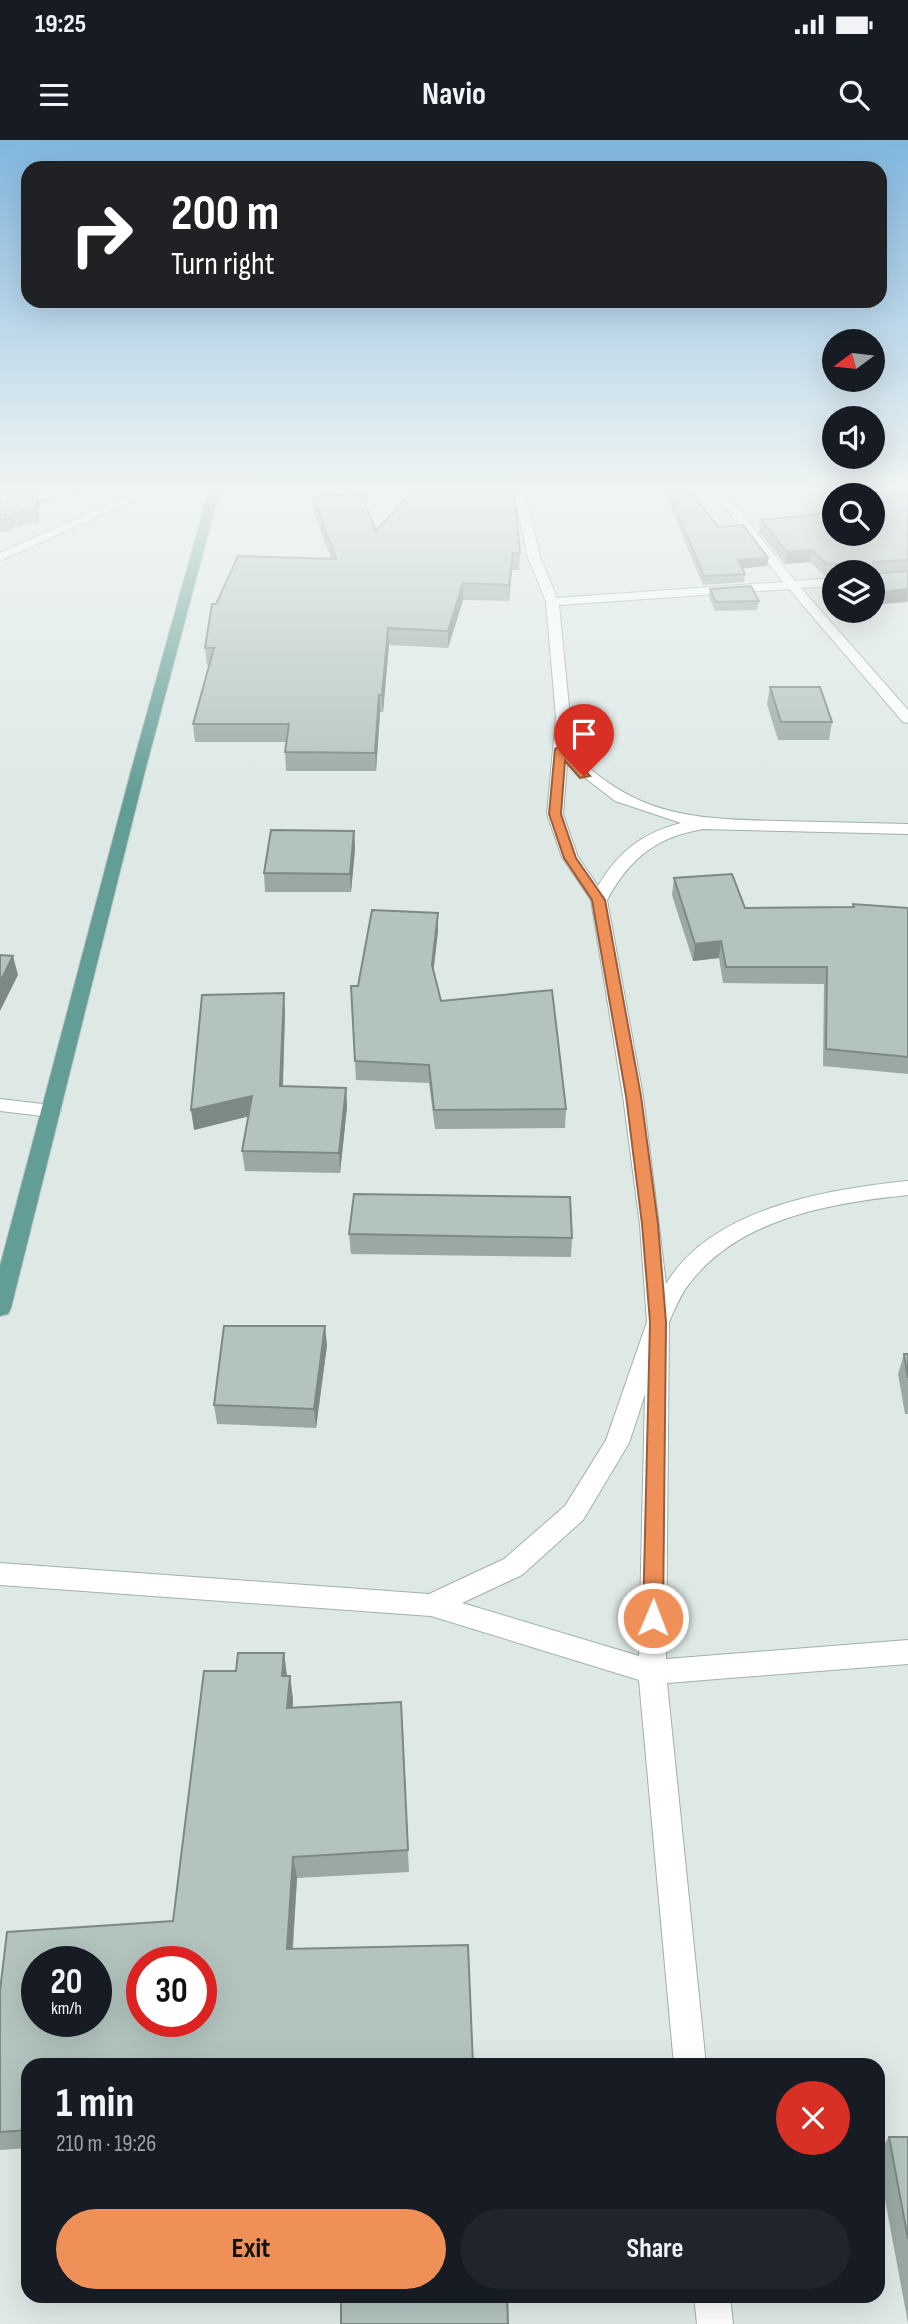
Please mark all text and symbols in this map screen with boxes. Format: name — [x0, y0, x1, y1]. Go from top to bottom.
text: 19:25 — [35, 9, 86, 40]
text: Navio — [422, 75, 486, 114]
icon: menu — [35, 76, 73, 114]
icon: search — [835, 76, 873, 114]
text: 200 m — [171, 185, 279, 244]
icon: right — [56, 189, 147, 280]
text: Turn right — [171, 245, 275, 284]
north arrow — [822, 329, 886, 392]
map controls — [822, 329, 885, 623]
button: sound — [822, 406, 885, 469]
button: search — [822, 483, 885, 546]
button: layers — [822, 560, 885, 623]
pin — [554, 704, 614, 776]
icon: arrive — [565, 715, 603, 753]
position arrow — [616, 1581, 690, 1655]
speed limit sign: 30 — [126, 1946, 217, 2037]
text: 20 — [51, 1961, 83, 2004]
text: km/h — [51, 1998, 82, 2019]
text: 1 min — [56, 2078, 134, 2129]
button: close — [776, 2081, 850, 2155]
text: 210 m · 19:26 — [56, 2130, 156, 2158]
button: Exit — [56, 2209, 446, 2289]
button: Share — [460, 2209, 850, 2289]

